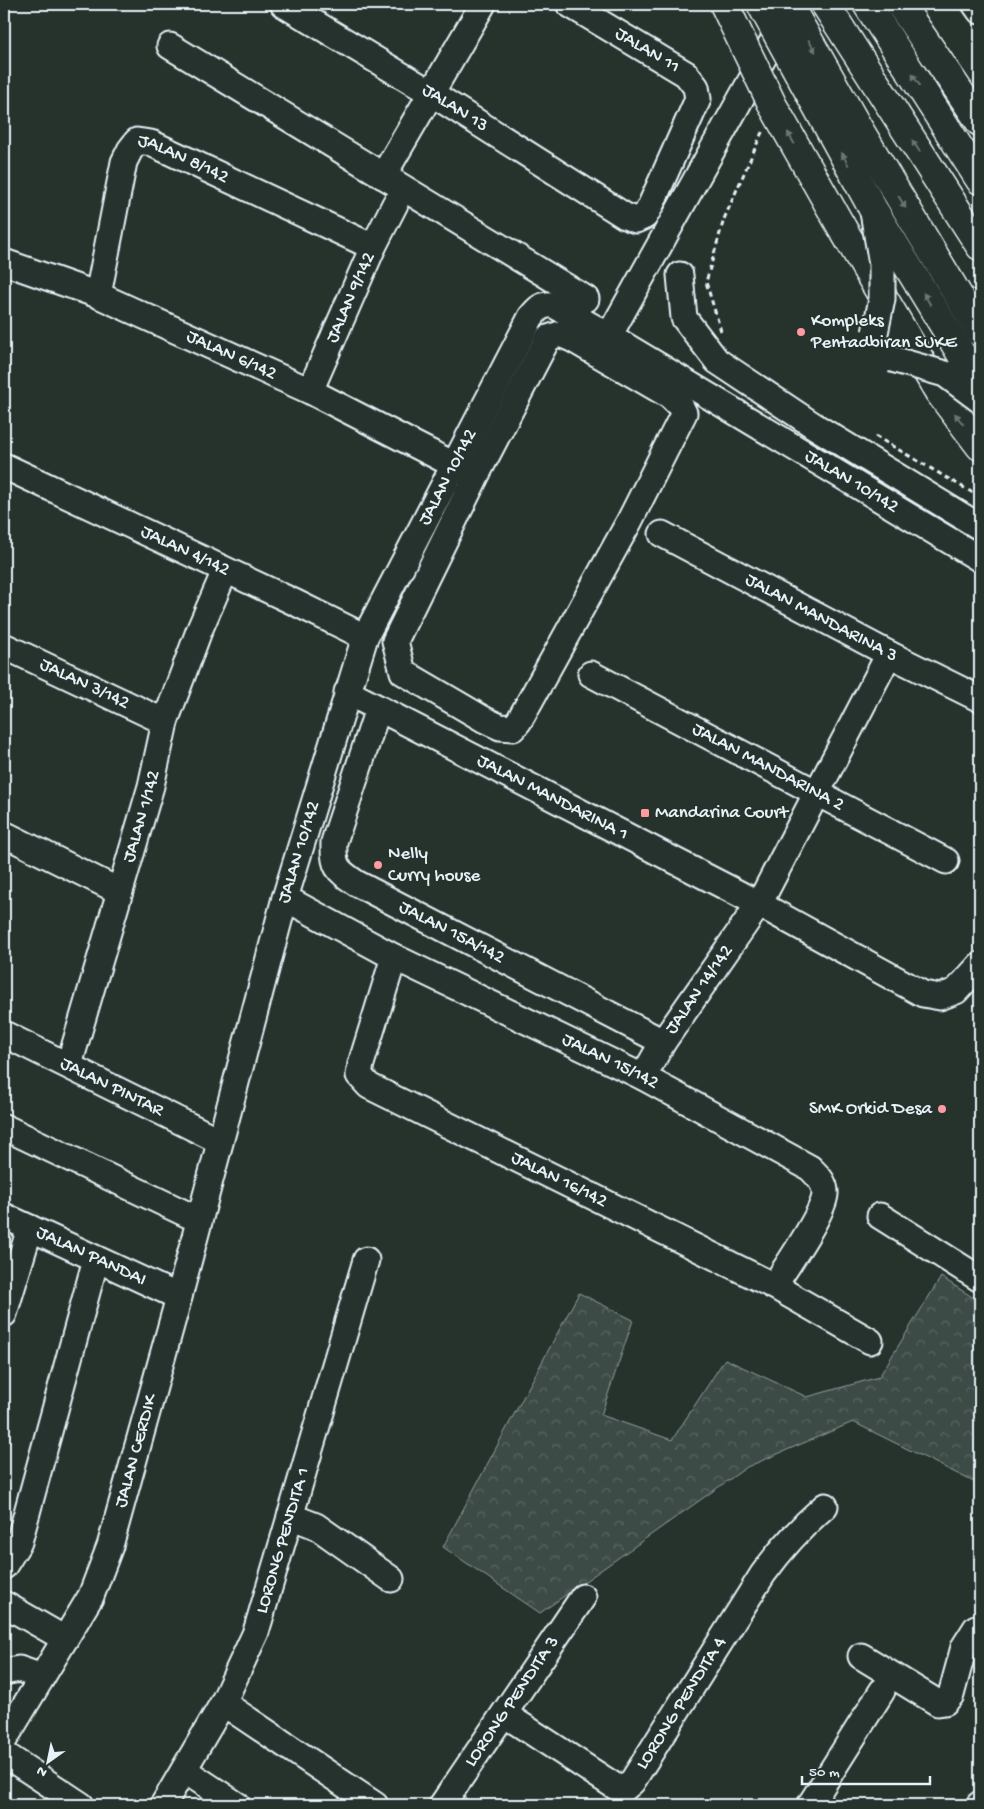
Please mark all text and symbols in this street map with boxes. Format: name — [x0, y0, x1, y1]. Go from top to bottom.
street label: JALAN 11 — [610, 23, 684, 79]
one-way arrow — [807, 40, 816, 53]
one-way arrow — [911, 74, 921, 87]
street label: JALAN 13 — [418, 79, 492, 138]
street label: JALAN 8/142 — [136, 130, 232, 189]
one-way arrow — [787, 131, 796, 144]
one-way arrow — [911, 139, 921, 153]
one-way arrow — [841, 152, 849, 166]
one-way arrow — [898, 195, 907, 208]
street label: JALAN 9/142 — [321, 249, 381, 346]
one-way arrow — [923, 292, 932, 306]
place label: Kompleks Pentadbiran SUKE — [810, 310, 958, 355]
street label: JALAN 6/142 — [183, 325, 280, 386]
marker: Kompleks Pentadbiran SUKE — [795, 326, 807, 338]
one-way arrow — [954, 413, 965, 426]
street label: JALAN 10/142 — [413, 425, 482, 529]
street label: JALAN 10/142 — [800, 445, 903, 519]
street label: JALAN 4/142 — [137, 520, 233, 582]
street label: JALAN MANDARINA 3 — [741, 568, 901, 668]
street label: JALAN 3/142 — [36, 653, 133, 715]
street label: JALAN MANDARINA 2 — [688, 718, 848, 817]
street label: JALAN MANDARINA 1 — [473, 749, 632, 846]
street label: JALAN 1/142 — [118, 768, 166, 865]
street label: JALAN 10/142 — [273, 798, 326, 906]
place label: Mandarina Court — [655, 802, 790, 825]
marker: Mandarina Court — [639, 807, 651, 819]
place label: Nelly Curry house — [388, 843, 480, 888]
marker: Nelly Curry house — [372, 859, 384, 871]
street label: JALAN 15A/142 — [395, 896, 508, 969]
street label: JALAN 14/142 — [660, 941, 738, 1039]
street label: JALAN 15/142 — [558, 1028, 663, 1095]
street label: JALAN PINTAR — [56, 1052, 168, 1123]
place label: SMK Orkid Desa — [809, 1098, 933, 1121]
marker: SMK Orkid Desa — [936, 1103, 948, 1115]
street label: JALAN 16/142 — [507, 1146, 611, 1213]
street label: JALAN PANDAI — [32, 1221, 150, 1292]
street label: JALAN CERDIK — [110, 1390, 163, 1510]
street label: LORONG PENDITA 1 — [251, 1465, 316, 1616]
street label: LORONG PENDITA 3 — [460, 1632, 565, 1771]
street label: LORONG PENDITA 4 — [631, 1633, 732, 1774]
north arrow — [22, 1736, 72, 1786]
scale bar — [802, 1754, 929, 1786]
text: N — [34, 1761, 51, 1780]
text: 50 m — [809, 1764, 840, 1782]

